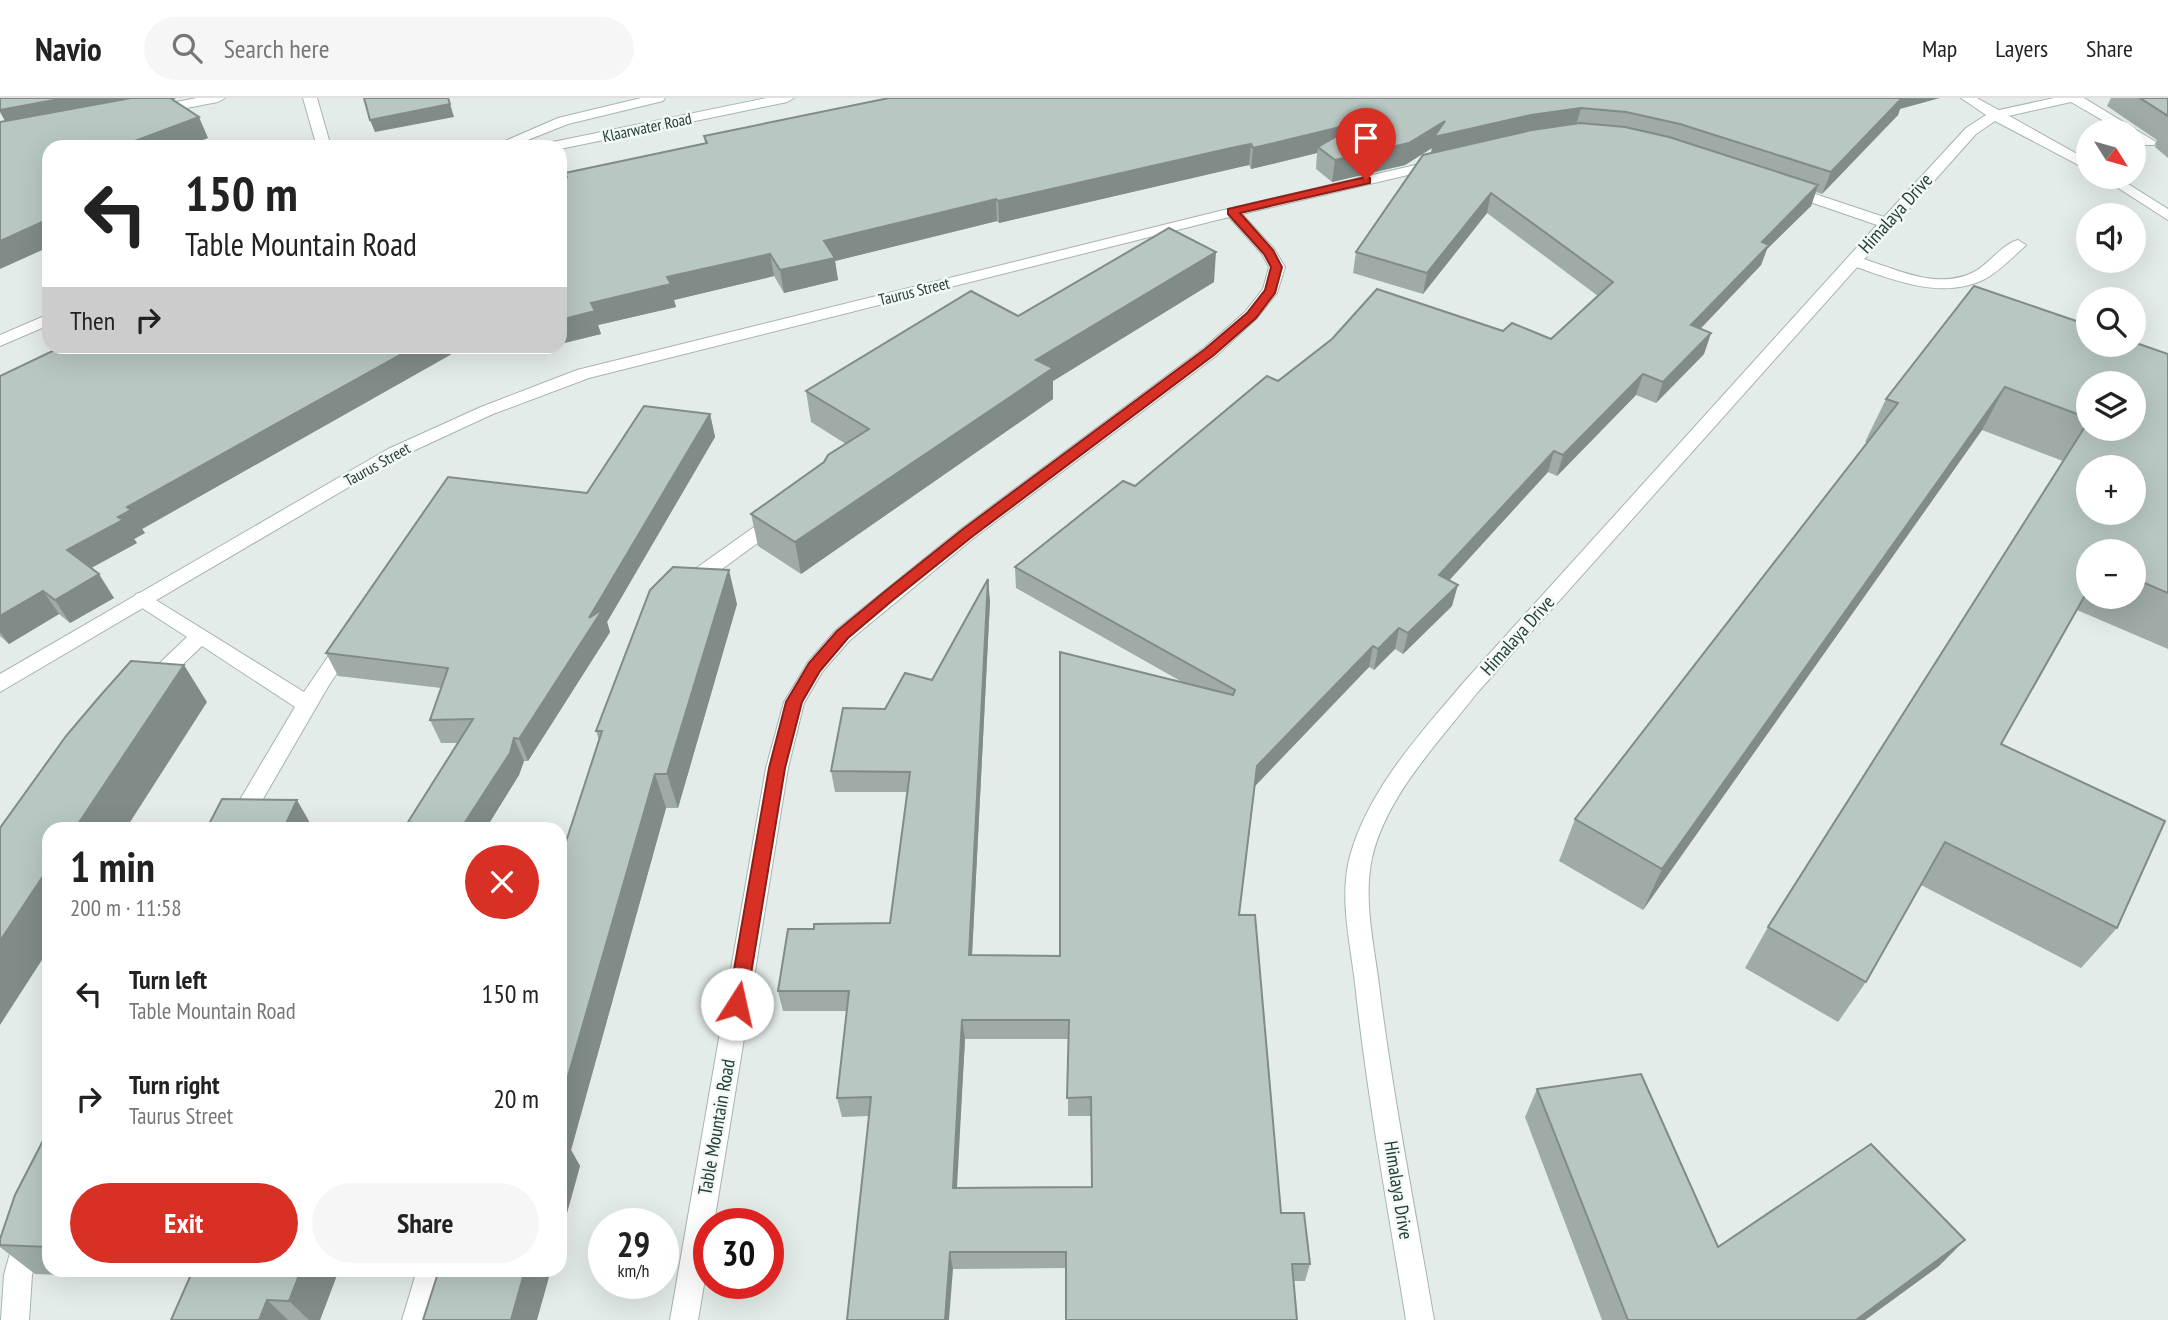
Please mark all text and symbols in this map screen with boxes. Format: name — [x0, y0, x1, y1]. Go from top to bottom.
search box — [144, 17, 634, 80]
text: Navio — [35, 27, 102, 70]
icon: search — [168, 29, 206, 67]
text: Search here — [224, 32, 329, 65]
text: Map — [1922, 33, 1957, 64]
text: Layers — [1995, 33, 2048, 64]
text: Share — [2086, 33, 2133, 64]
street label: Klaarwater Road — [601, 108, 693, 146]
pin — [1336, 108, 1396, 180]
icon: arrive — [1347, 119, 1385, 157]
north arrow — [2076, 119, 2146, 189]
map controls — [2076, 119, 2146, 609]
text: 150 m — [185, 161, 298, 225]
icon: left — [70, 168, 161, 259]
street label: Himalaya Drive — [1853, 168, 1937, 258]
button: sound — [2076, 203, 2146, 273]
text: Table Mountain Road — [185, 223, 417, 265]
street label: Taurus Street — [876, 272, 952, 309]
button: search — [2076, 287, 2146, 357]
icon: right — [129, 301, 167, 339]
text: Then — [70, 304, 115, 337]
button: layers — [2076, 371, 2146, 441]
street label: Taurus Street — [340, 437, 414, 490]
button: + — [2076, 455, 2146, 525]
button: − — [2076, 539, 2146, 609]
street label: Himalaya Drive — [1475, 590, 1559, 680]
text: 1 min — [70, 839, 155, 894]
button: close — [465, 845, 539, 919]
text: 200 m · 11:58 — [70, 893, 182, 922]
text: Turn left — [129, 963, 207, 996]
position arrow — [700, 967, 774, 1041]
icon: left — [70, 975, 108, 1013]
text: 150 m — [481, 977, 539, 1010]
text: Table Mountain Road — [129, 996, 296, 1025]
street label: Table Mountain Road — [692, 1057, 740, 1197]
text: Turn right — [129, 1068, 220, 1101]
icon: right — [70, 1080, 108, 1118]
text: 20 m — [493, 1082, 539, 1115]
text: Taurus Street — [129, 1101, 233, 1130]
street label: Himalaya Drive — [1379, 1139, 1419, 1241]
button: Exit — [70, 1183, 298, 1263]
button: Share — [312, 1183, 539, 1263]
speed limit sign: 30 — [693, 1208, 784, 1299]
text: 29 — [617, 1221, 650, 1267]
text: km/h — [618, 1259, 649, 1282]

